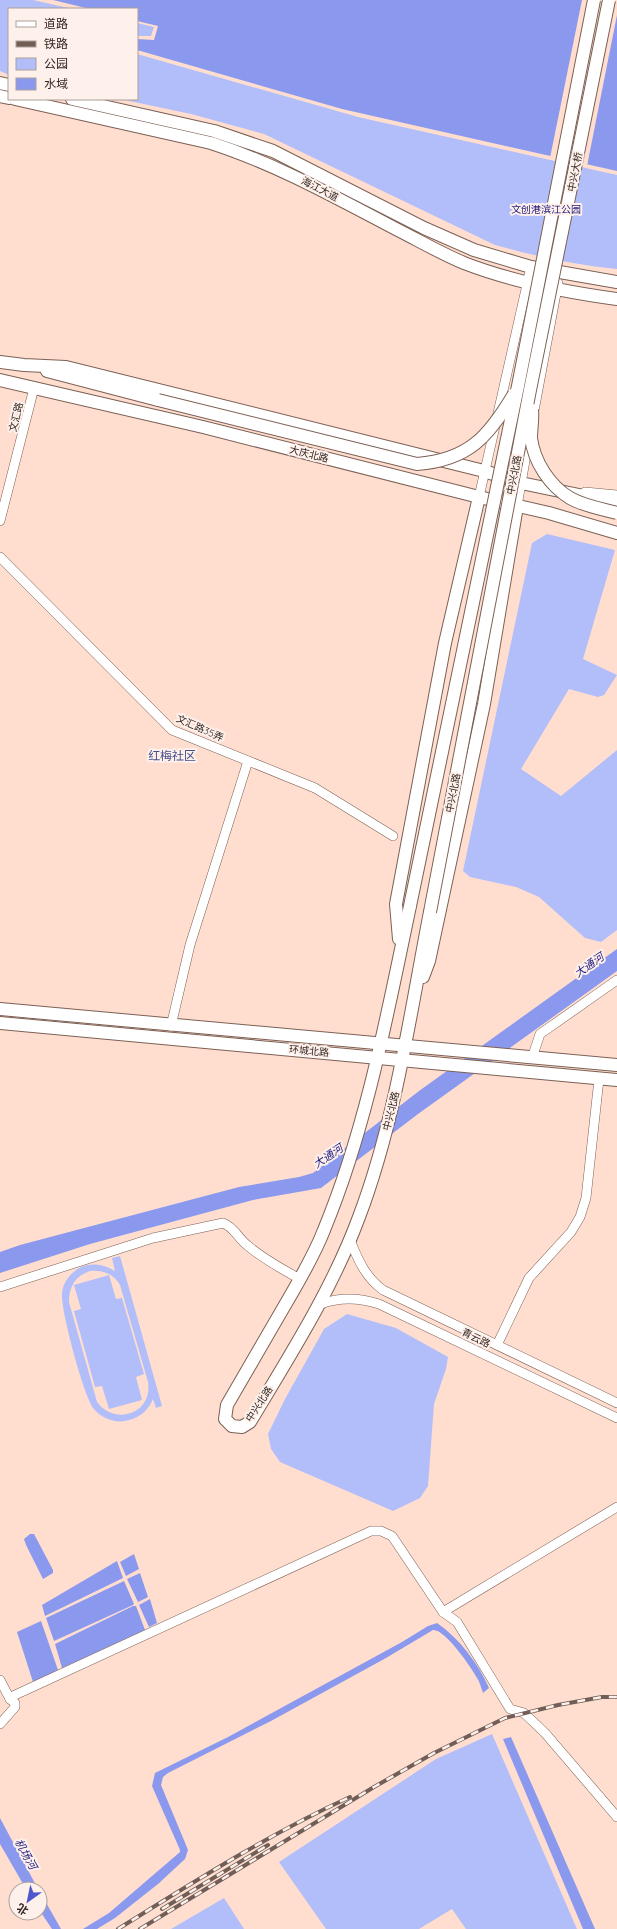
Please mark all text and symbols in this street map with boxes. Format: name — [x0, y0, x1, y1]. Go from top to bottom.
legend — [8, 8, 138, 100]
text: 道路 — [44, 16, 68, 31]
text: 铁路 — [44, 36, 68, 51]
text: 公园 — [44, 56, 68, 71]
text: 水域 — [44, 76, 68, 91]
street label: 中兴大桥 — [565, 151, 585, 193]
street label: 海江大道 — [299, 174, 341, 204]
park label: 文创港滨江公园 — [511, 203, 581, 216]
street label: 文汇路 — [6, 401, 26, 433]
street label: 大庆北路 — [288, 443, 330, 465]
street label: 中兴北路 — [504, 454, 524, 496]
street label: 文汇路35弄 — [174, 712, 226, 744]
district label: 红梅社区 — [148, 748, 196, 763]
street label: 中兴北路 — [443, 772, 463, 814]
water label: 大通河 — [571, 949, 608, 980]
street label: 环城北路 — [289, 1043, 329, 1059]
street label: 中兴北路 — [380, 1090, 402, 1132]
water label: 大通河 — [310, 1140, 347, 1171]
street label: 青云路 — [460, 1326, 492, 1350]
street label: 中兴北路 — [243, 1384, 275, 1424]
water label: 机场河 — [12, 1836, 41, 1874]
north arrow — [8, 1881, 48, 1921]
text: 北 — [14, 1901, 31, 1918]

